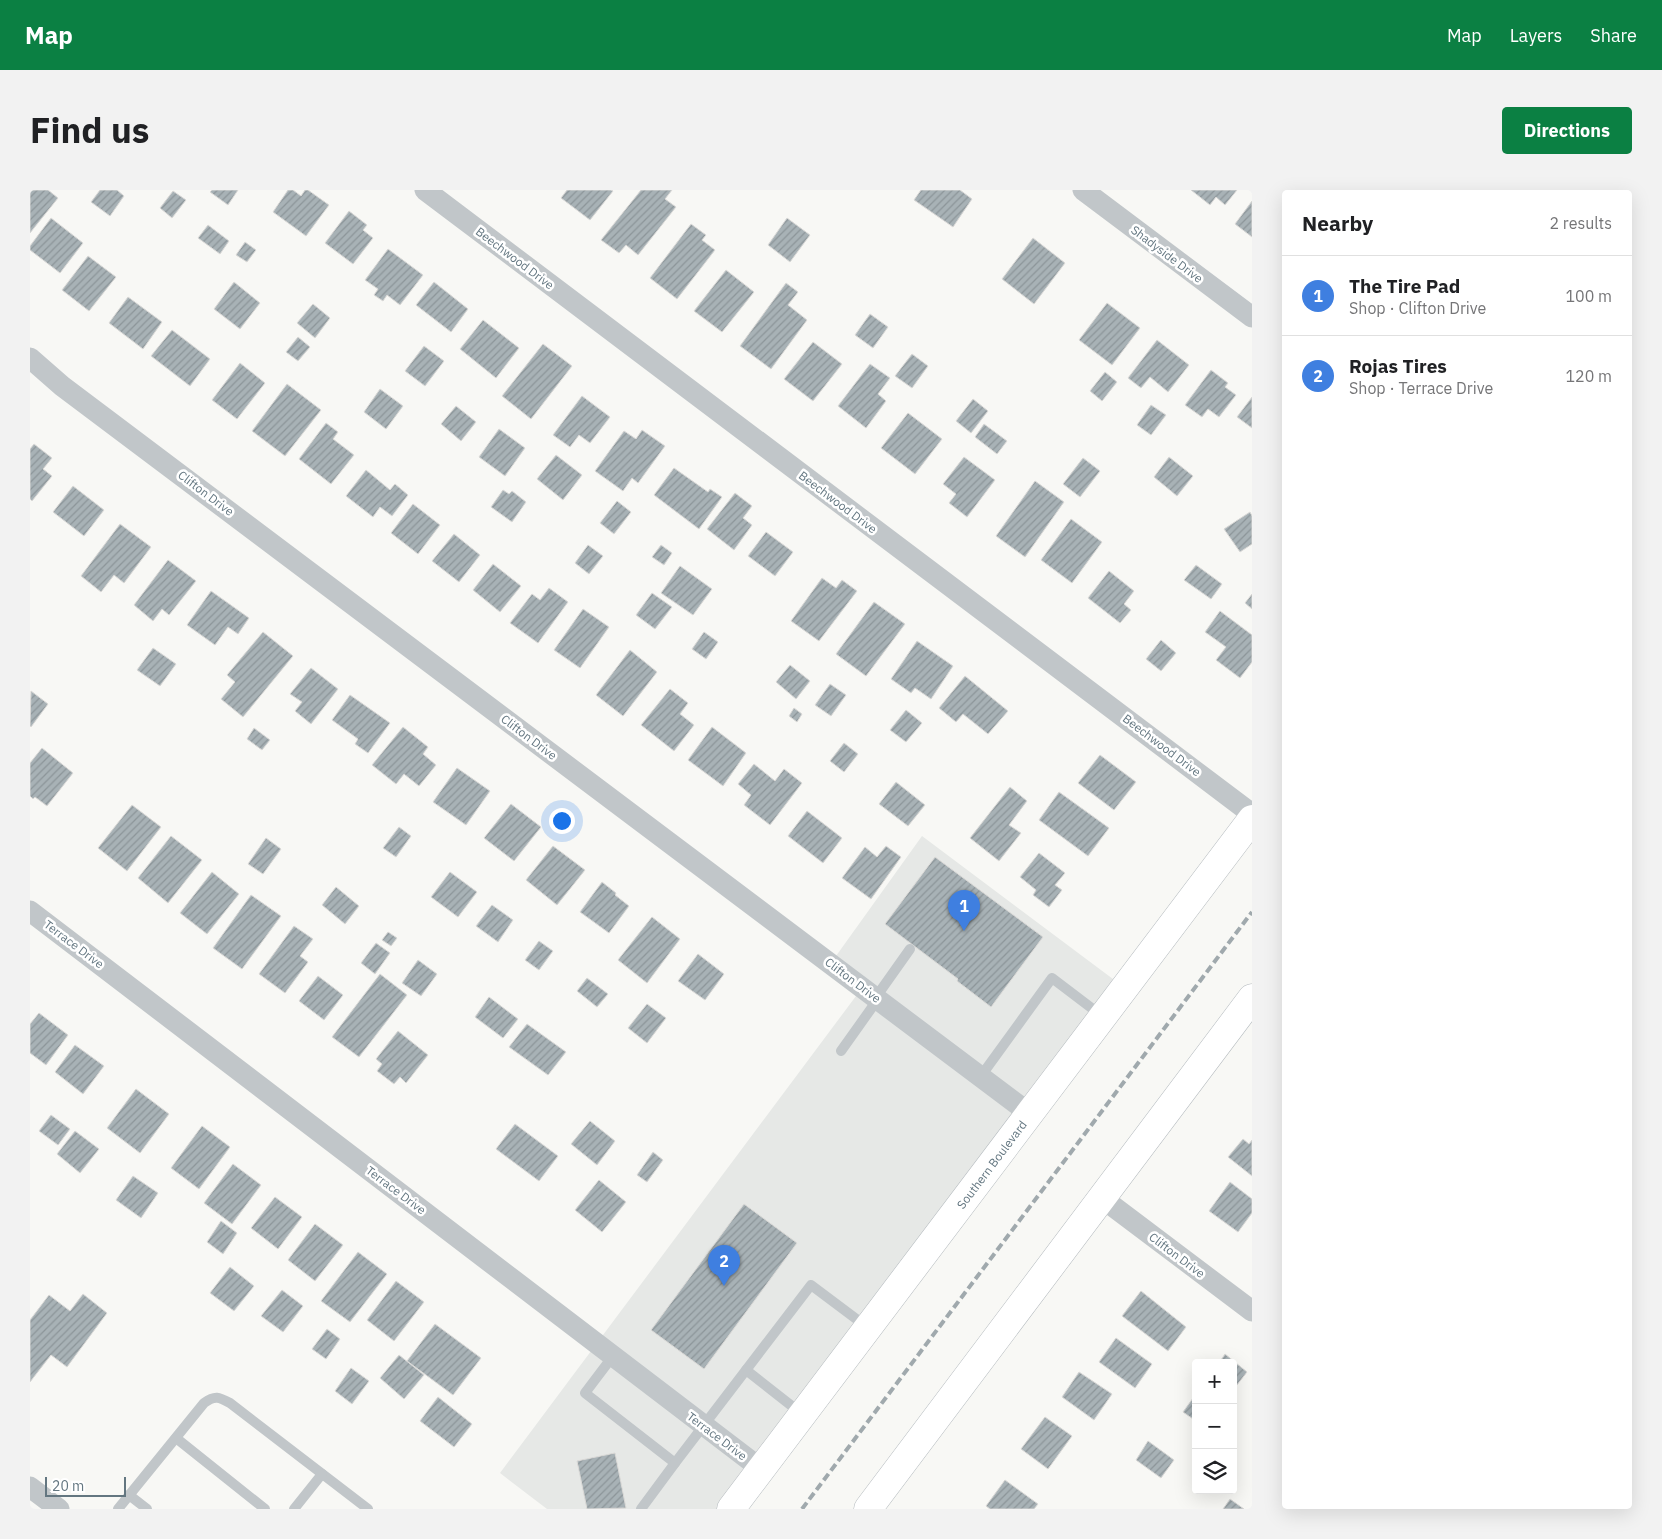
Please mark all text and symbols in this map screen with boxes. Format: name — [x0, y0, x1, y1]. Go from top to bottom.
text: Map — [25, 19, 73, 51]
text: Map — [1447, 24, 1482, 47]
text: Layers — [1510, 24, 1562, 47]
text: Share — [1590, 24, 1637, 47]
text: Find us — [30, 107, 149, 153]
button: Directions — [1502, 107, 1632, 154]
text: Nearby — [1302, 209, 1373, 237]
text: 2 results — [1549, 213, 1612, 233]
street label: Shadyside Drive — [1128, 222, 1206, 286]
street label: Beechwood Drive — [473, 224, 557, 293]
text: The Tire Pad — [1349, 274, 1460, 298]
text: 1 — [1313, 286, 1323, 306]
text: 100 m — [1565, 286, 1612, 306]
text: Shop · Clifton Drive — [1349, 298, 1486, 318]
text: Rojas Tires — [1349, 354, 1447, 378]
text: 2 — [1313, 366, 1323, 386]
text: 120 m — [1565, 366, 1612, 386]
text: Shop · Terrace Drive — [1349, 378, 1493, 398]
street label: Clifton Drive — [175, 467, 237, 519]
street label: Beechwood Drive — [796, 468, 880, 537]
street label: Clifton Drive — [498, 711, 560, 763]
street label: Beechwood Drive — [1120, 711, 1204, 780]
your location — [549, 808, 575, 834]
pin: 1 — [948, 890, 980, 931]
street label: Terrace Drive — [41, 917, 107, 972]
street label: Clifton Drive — [822, 954, 884, 1006]
street label: Southern Boulevard — [953, 1117, 1030, 1211]
street label: Terrace Drive — [363, 1163, 429, 1218]
street label: Clifton Drive — [1146, 1229, 1208, 1281]
pin: 2 — [708, 1245, 740, 1286]
map controls — [1192, 1359, 1237, 1494]
button: + — [1192, 1359, 1237, 1404]
button: − — [1192, 1404, 1237, 1449]
street label: Terrace Drive — [684, 1409, 750, 1464]
button: layers — [1192, 1449, 1237, 1494]
scale bar — [45, 1474, 126, 1497]
text: 20 m — [52, 1477, 84, 1495]

